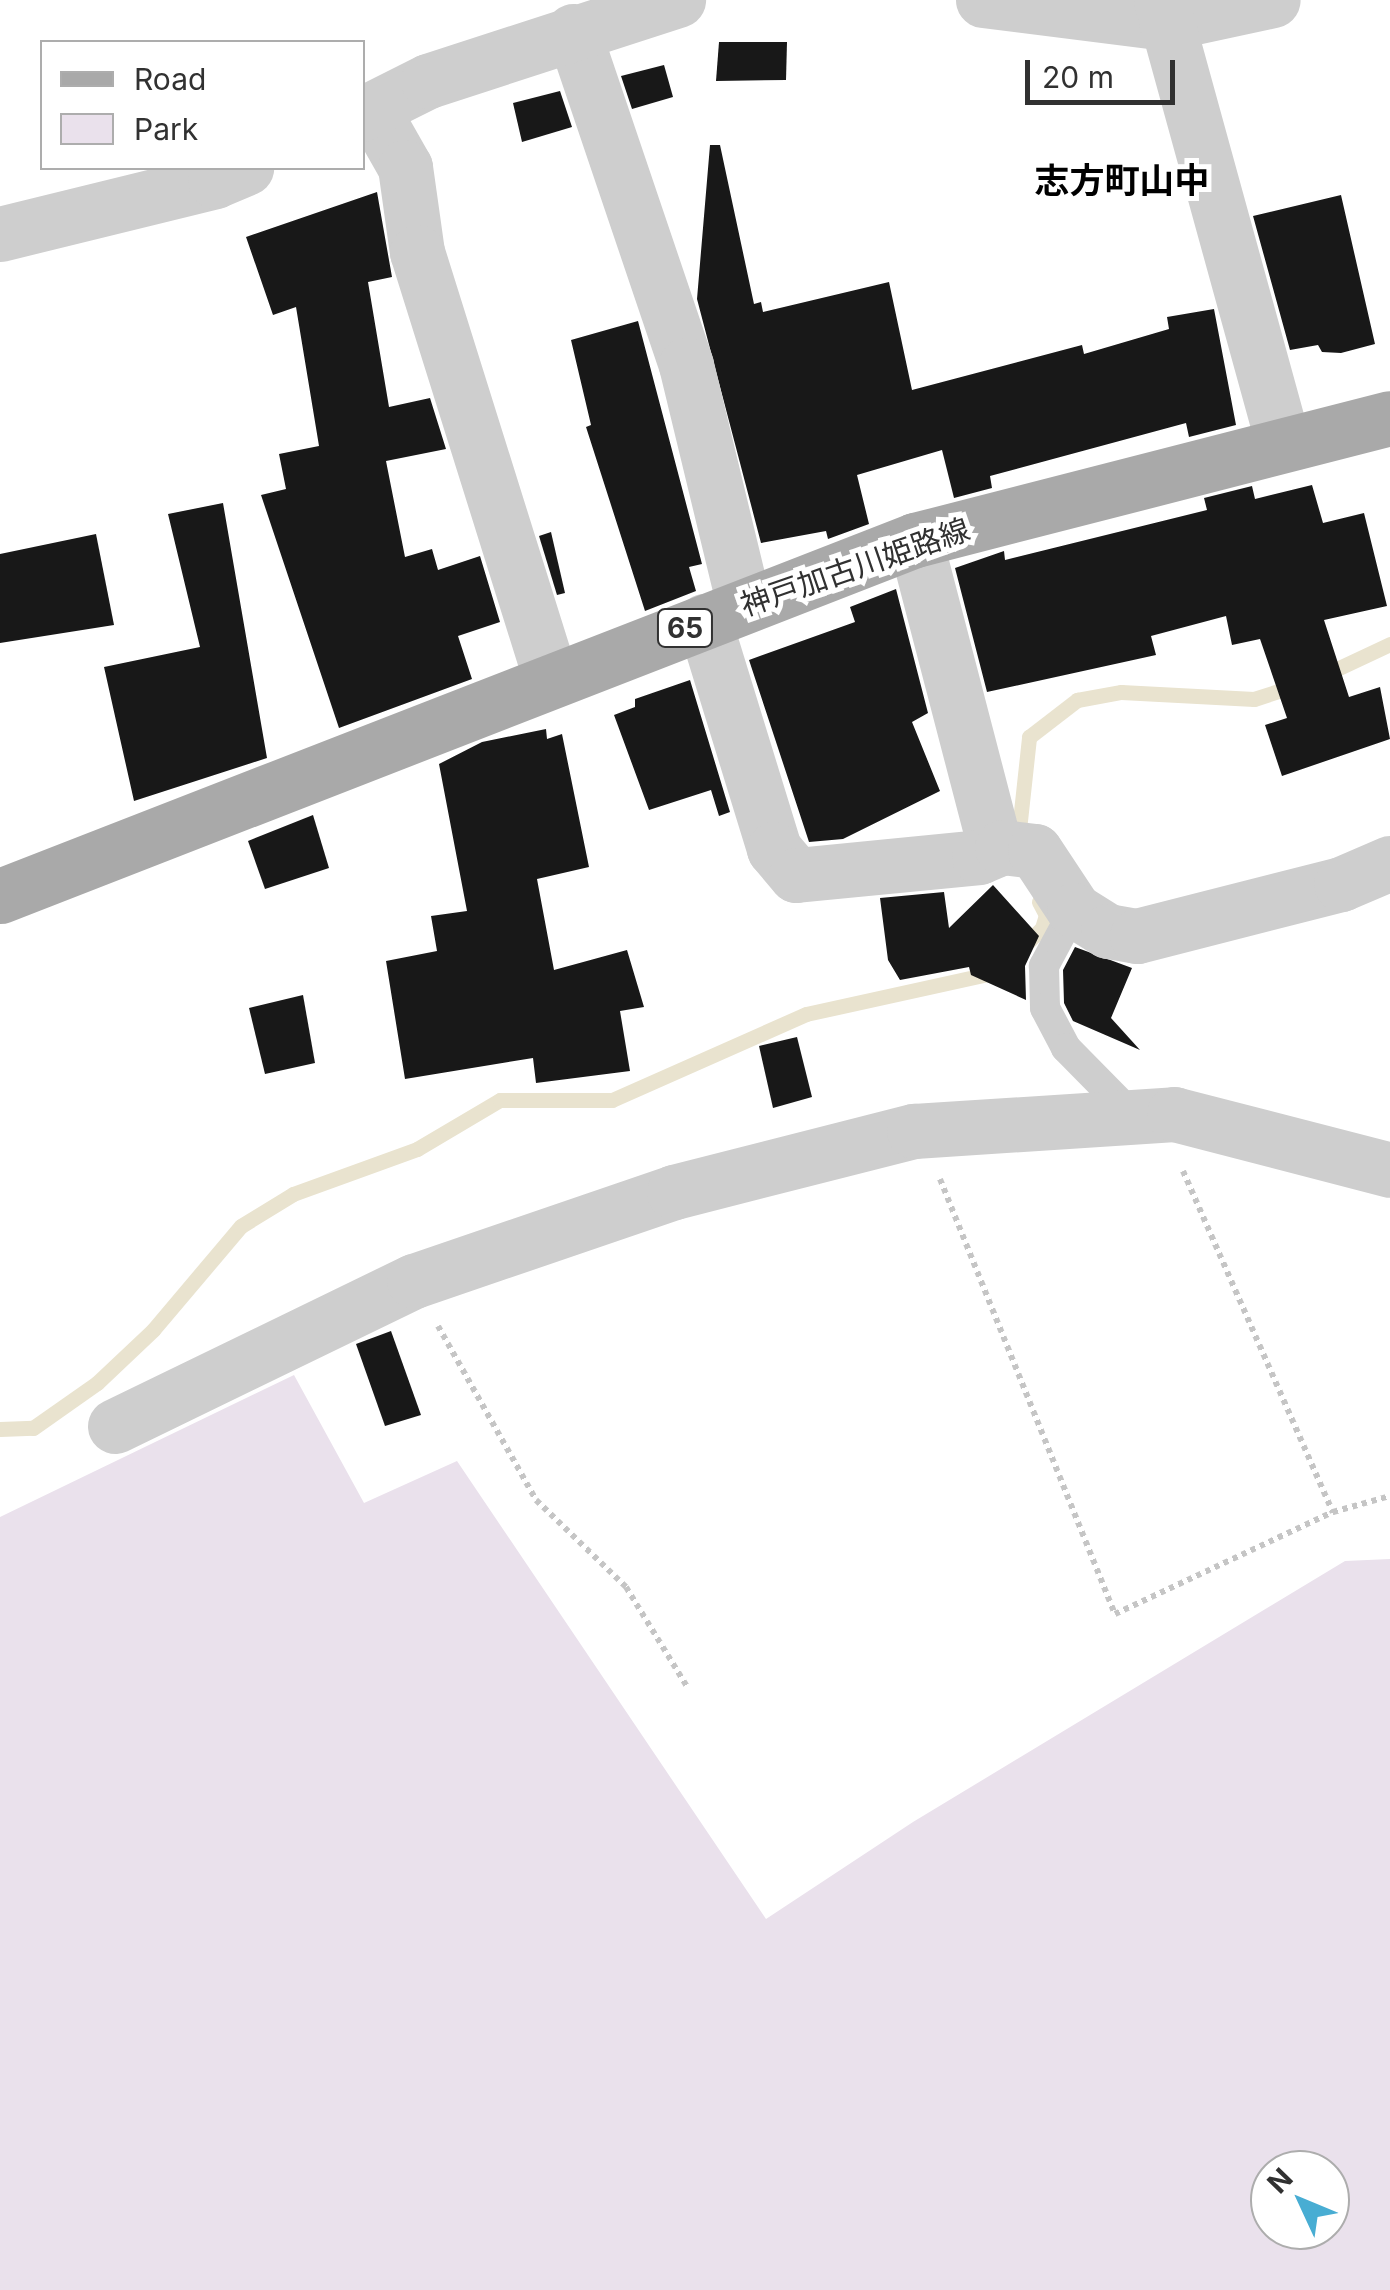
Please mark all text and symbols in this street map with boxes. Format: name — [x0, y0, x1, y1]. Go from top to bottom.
legend — [40, 40, 365, 170]
scale bar — [1030, 40, 1180, 102]
text: 20 m — [1042, 59, 1114, 95]
text: Road — [134, 61, 206, 97]
text: Park — [134, 111, 198, 147]
district label: 志方町山中 — [1035, 159, 1209, 201]
street label: 神戸加古川姫路線 — [736, 511, 974, 623]
road number: 65 — [655, 605, 715, 651]
north arrow — [1250, 2150, 1350, 2250]
text: N — [1260, 2161, 1300, 2200]

